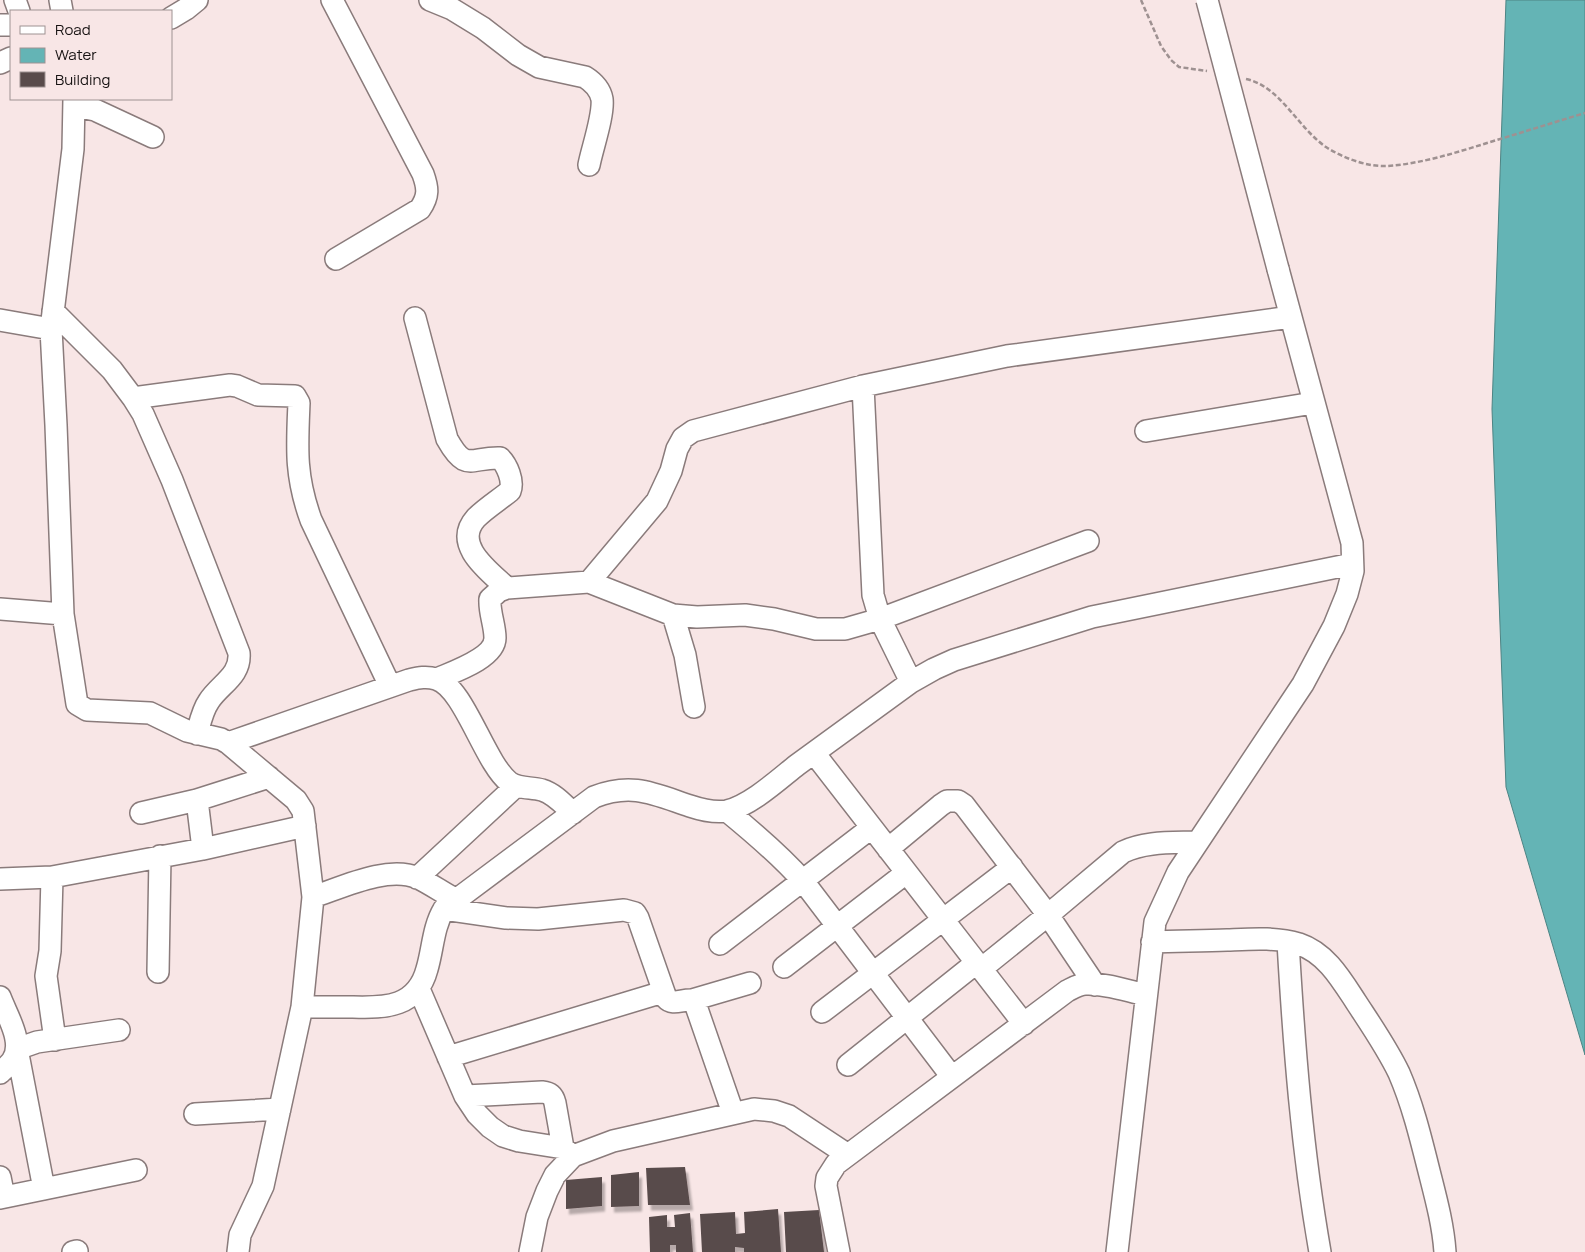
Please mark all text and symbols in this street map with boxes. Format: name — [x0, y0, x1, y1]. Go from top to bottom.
legend — [10, 10, 172, 100]
text: Road — [55, 19, 91, 40]
text: Water — [55, 44, 97, 65]
text: Building — [55, 69, 110, 90]

